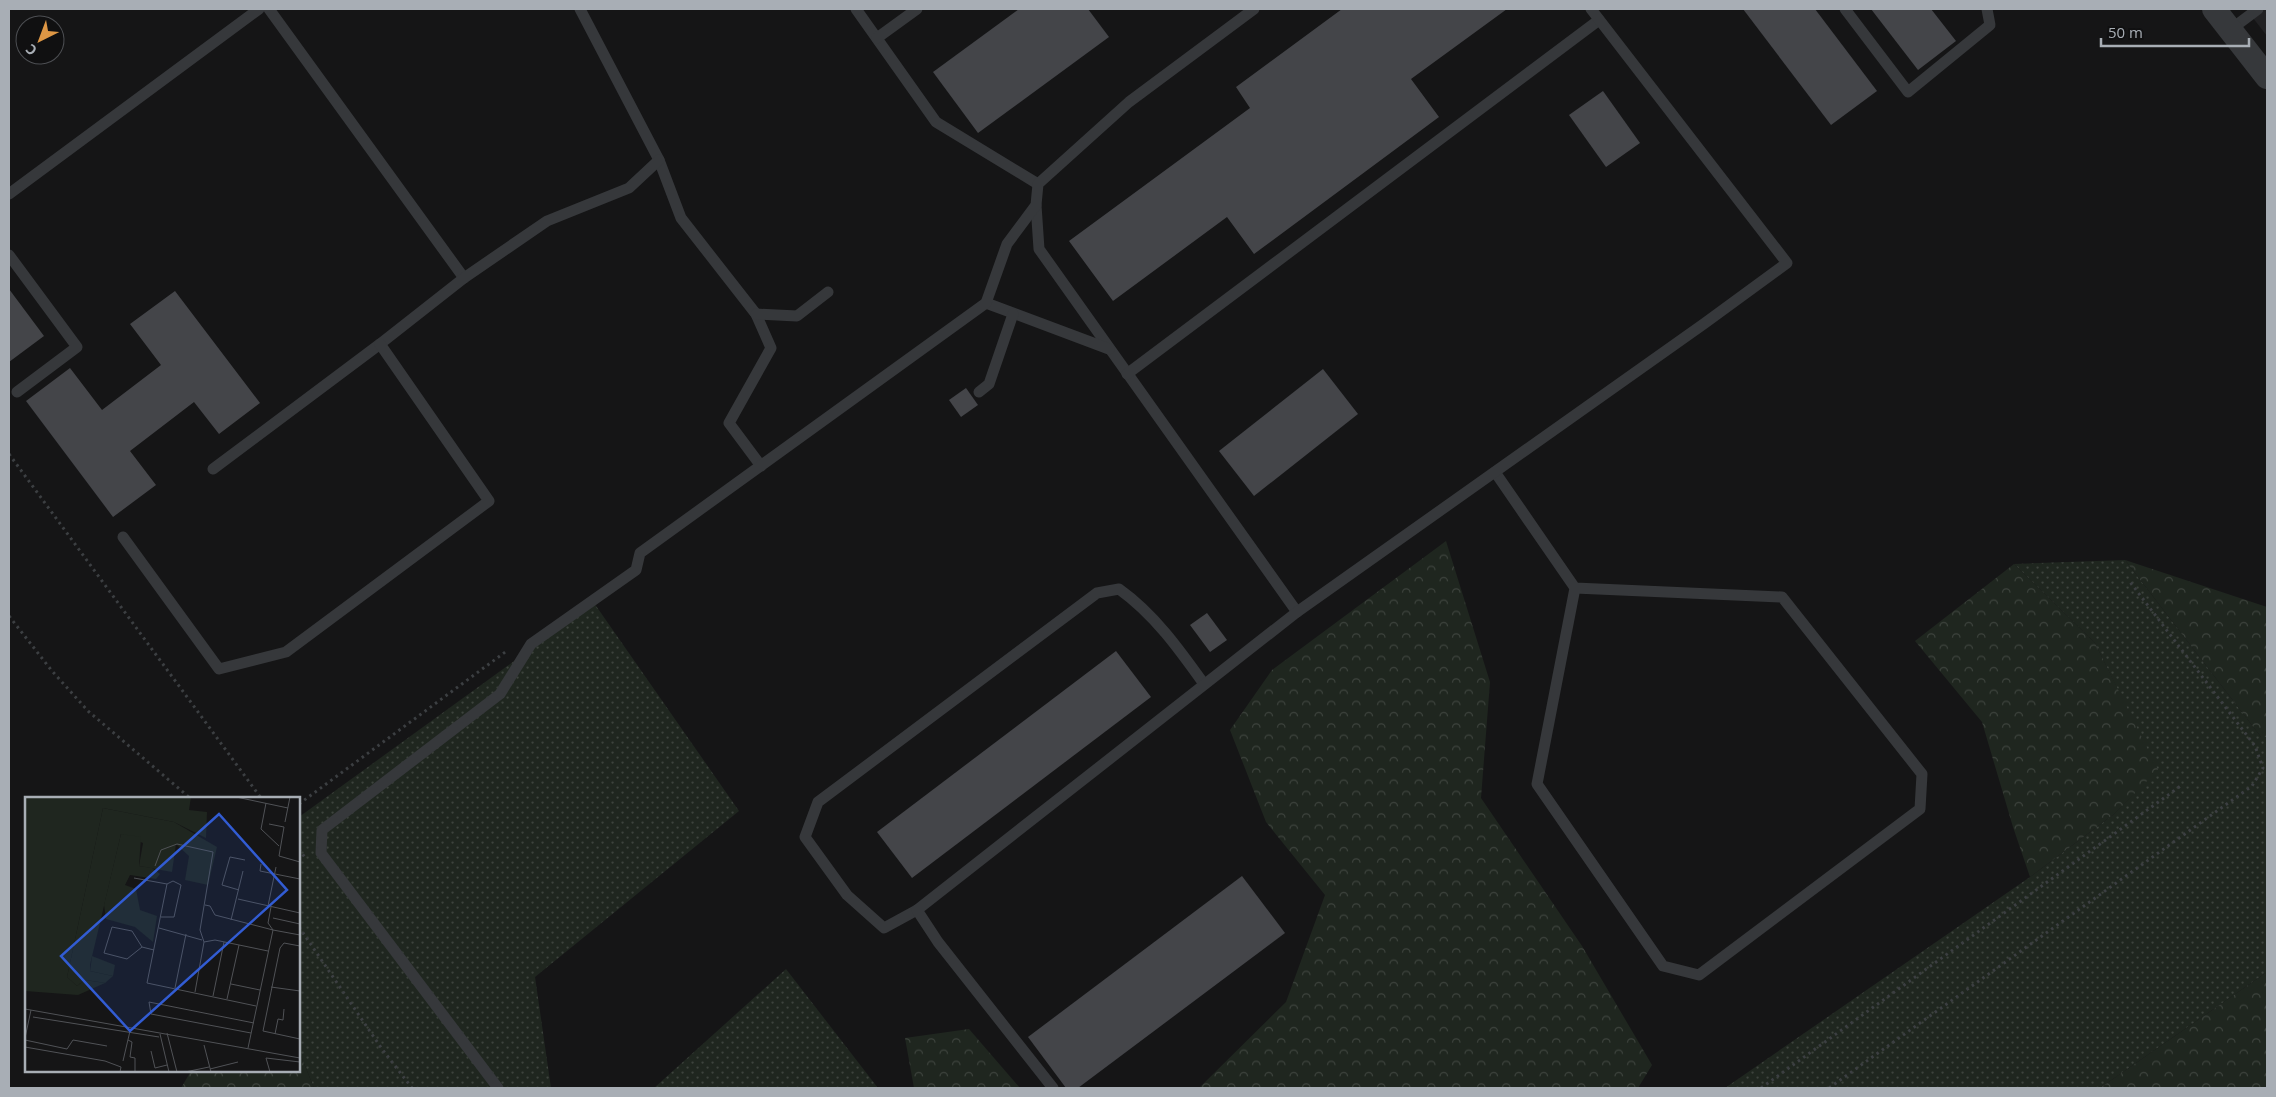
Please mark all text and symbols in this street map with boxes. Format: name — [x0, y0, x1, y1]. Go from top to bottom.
north arrow — [15, 15, 65, 65]
scale bar — [2101, 15, 2248, 47]
text: 50 m — [2108, 22, 2143, 42]
text: С — [21, 40, 41, 60]
inset map — [25, 797, 300, 1072]

